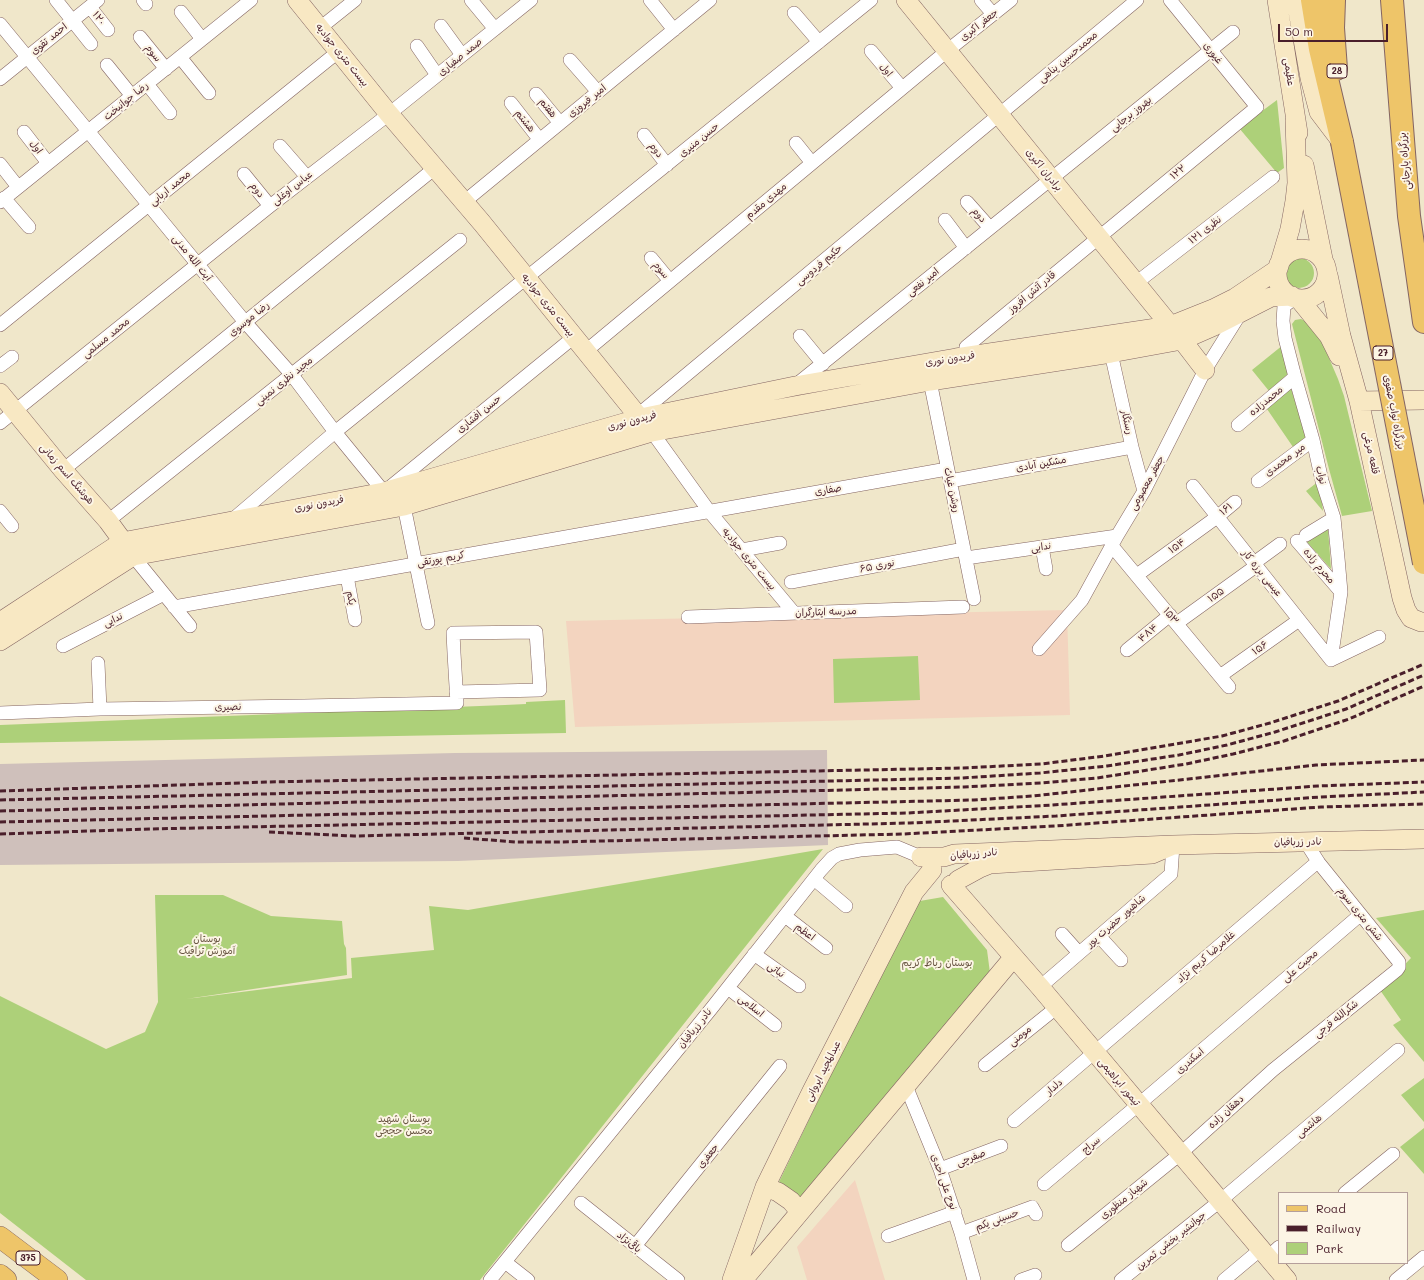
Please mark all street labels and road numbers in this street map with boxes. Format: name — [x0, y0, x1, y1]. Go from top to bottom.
street label: جعفر اکبری — [958, 6, 1000, 44]
street label: ۱۲۰ — [90, 9, 108, 27]
street label: احمد تقوی — [28, 21, 70, 57]
street label: بیست متری جوادیه — [313, 21, 371, 89]
street label: محمدحسین پناهی — [1036, 29, 1100, 85]
street label: صمد صفیاری — [435, 36, 485, 78]
street label: غیوری — [1201, 40, 1225, 66]
street label: سوم — [142, 42, 164, 64]
street label: عظیمی — [1281, 57, 1297, 87]
street label: اول — [877, 61, 895, 79]
road number: 28 — [1327, 64, 1347, 78]
street label: رضا جوانبخت — [101, 79, 151, 123]
street label: امیر فیروزی — [565, 82, 609, 120]
street label: بهروز برجایی — [1108, 94, 1154, 134]
street label: هفتم — [537, 96, 559, 120]
street label: هشتم — [512, 107, 538, 135]
street label: حسن منیری — [677, 120, 721, 160]
street label: بزرگراه یارجانی — [1397, 132, 1413, 190]
street label: اول — [27, 138, 45, 156]
street label: دوم — [646, 140, 666, 160]
street label: برادران اکبری — [1023, 146, 1065, 194]
street label: ۱۲۲ — [1168, 162, 1188, 182]
street label: محمد اربابی — [147, 168, 193, 208]
street label: عباس اوغلی — [269, 168, 315, 208]
street label: دوم — [247, 180, 267, 200]
street label: مهدی مقدم — [743, 180, 789, 222]
street label: دوم — [969, 205, 989, 225]
street label: نظری ۱۲۱ — [1186, 213, 1224, 247]
street label: آیت‌ الله مدنی — [170, 232, 214, 284]
street label: حکیم فردوسی — [793, 242, 845, 288]
street label: سوم — [650, 259, 672, 281]
street label: امیر نفعی — [904, 265, 942, 299]
street label: قادر آتش افروز — [1006, 269, 1058, 315]
street label: بیست متری جوادیه — [519, 271, 577, 339]
street label: رضا موسوی — [226, 299, 272, 339]
street label: محمد مسلمی — [80, 315, 132, 361]
road number: 27 — [1373, 346, 1393, 360]
street label: فریدون نوری — [924, 349, 976, 369]
street label: مجید نظری نمینی — [253, 354, 315, 408]
street label: بزرگراه نواب صفوی — [1381, 374, 1407, 450]
street label: محمدزاده — [1247, 383, 1285, 419]
street label: حسن افشاری — [454, 392, 504, 436]
street label: رستگار — [1118, 408, 1136, 436]
street label: فریدون نوری — [606, 409, 658, 433]
street label: قلعه مرغی — [1361, 430, 1381, 476]
street label: هوشنگ اسم زمانی — [37, 441, 97, 507]
street label: میر محمدی — [1262, 441, 1308, 479]
street label: مشکین آبادی — [1015, 454, 1067, 474]
street label: جعفر معصومی — [1127, 454, 1167, 512]
street label: نواب — [1313, 464, 1329, 486]
street label: روشن غیاث — [941, 466, 963, 514]
street label: صفاری — [814, 482, 842, 498]
street label: فریدون نوری — [293, 493, 345, 515]
street label: ۱۶۱ — [1217, 500, 1235, 518]
street label: بیست متری جوادیه — [719, 525, 779, 593]
street label: ۱۵۴ — [1166, 536, 1188, 556]
street label: ندایی — [1030, 540, 1052, 554]
street label: محرم زاده — [1301, 546, 1337, 586]
street label: عیسی برزه کار — [1240, 547, 1284, 599]
street label: کریم پورتقی — [416, 549, 466, 569]
street label: نوری ۶۵ — [859, 557, 895, 575]
street label: ۱۵۵ — [1205, 585, 1227, 605]
street label: یکم — [344, 590, 358, 606]
street label: مدرسه ایثارگران — [795, 605, 857, 619]
street label: ۱۵۳ — [1160, 605, 1182, 627]
street label: ندایی — [101, 610, 125, 630]
street label: ۴۸۴ — [1136, 621, 1160, 645]
street label: ۱۵۶ — [1250, 638, 1270, 658]
street label: نصیری — [215, 701, 241, 713]
street label: نادر زربافیان — [1274, 836, 1322, 848]
street label: نادر زربافیان — [949, 846, 999, 862]
street label: شش متری سوم — [1335, 885, 1385, 943]
street label: شاهپور حضرت پور — [1084, 892, 1148, 950]
street label: اعظم — [793, 921, 817, 943]
street label: غلامرضا کریم نژاد — [1174, 928, 1238, 986]
street label: محبت علی — [1280, 947, 1320, 985]
street label: نباتی — [765, 960, 787, 980]
street label: اسلامی — [736, 992, 766, 1020]
street label: شکرالله فرجی — [1311, 998, 1361, 1040]
street label: نادر زربافیان — [675, 1006, 715, 1050]
street label: مومنی — [1006, 1023, 1034, 1049]
street label: عبدالمجید ایروانی — [803, 1039, 843, 1103]
street label: اسکندری — [1173, 1046, 1207, 1076]
street label: تیمور ابراهیمی — [1096, 1056, 1142, 1108]
street label: دلدار — [1043, 1076, 1065, 1098]
street label: دهقان زاده — [1206, 1093, 1246, 1131]
street label: هاشمی — [1294, 1112, 1324, 1140]
street label: سراج — [1079, 1134, 1103, 1156]
street label: جعفری — [695, 1141, 721, 1171]
street label: صفرچی — [955, 1147, 987, 1169]
street label: نوح علی احدی — [928, 1152, 960, 1212]
street label: شهباز منظوری — [1098, 1176, 1150, 1222]
street label: حسینی یکم — [974, 1207, 1020, 1233]
street label: جوانشیر بخشی ثمرین — [1134, 1209, 1208, 1273]
street label: باقی‌نژاد — [614, 1229, 644, 1255]
road number: 375 — [16, 1251, 40, 1265]

